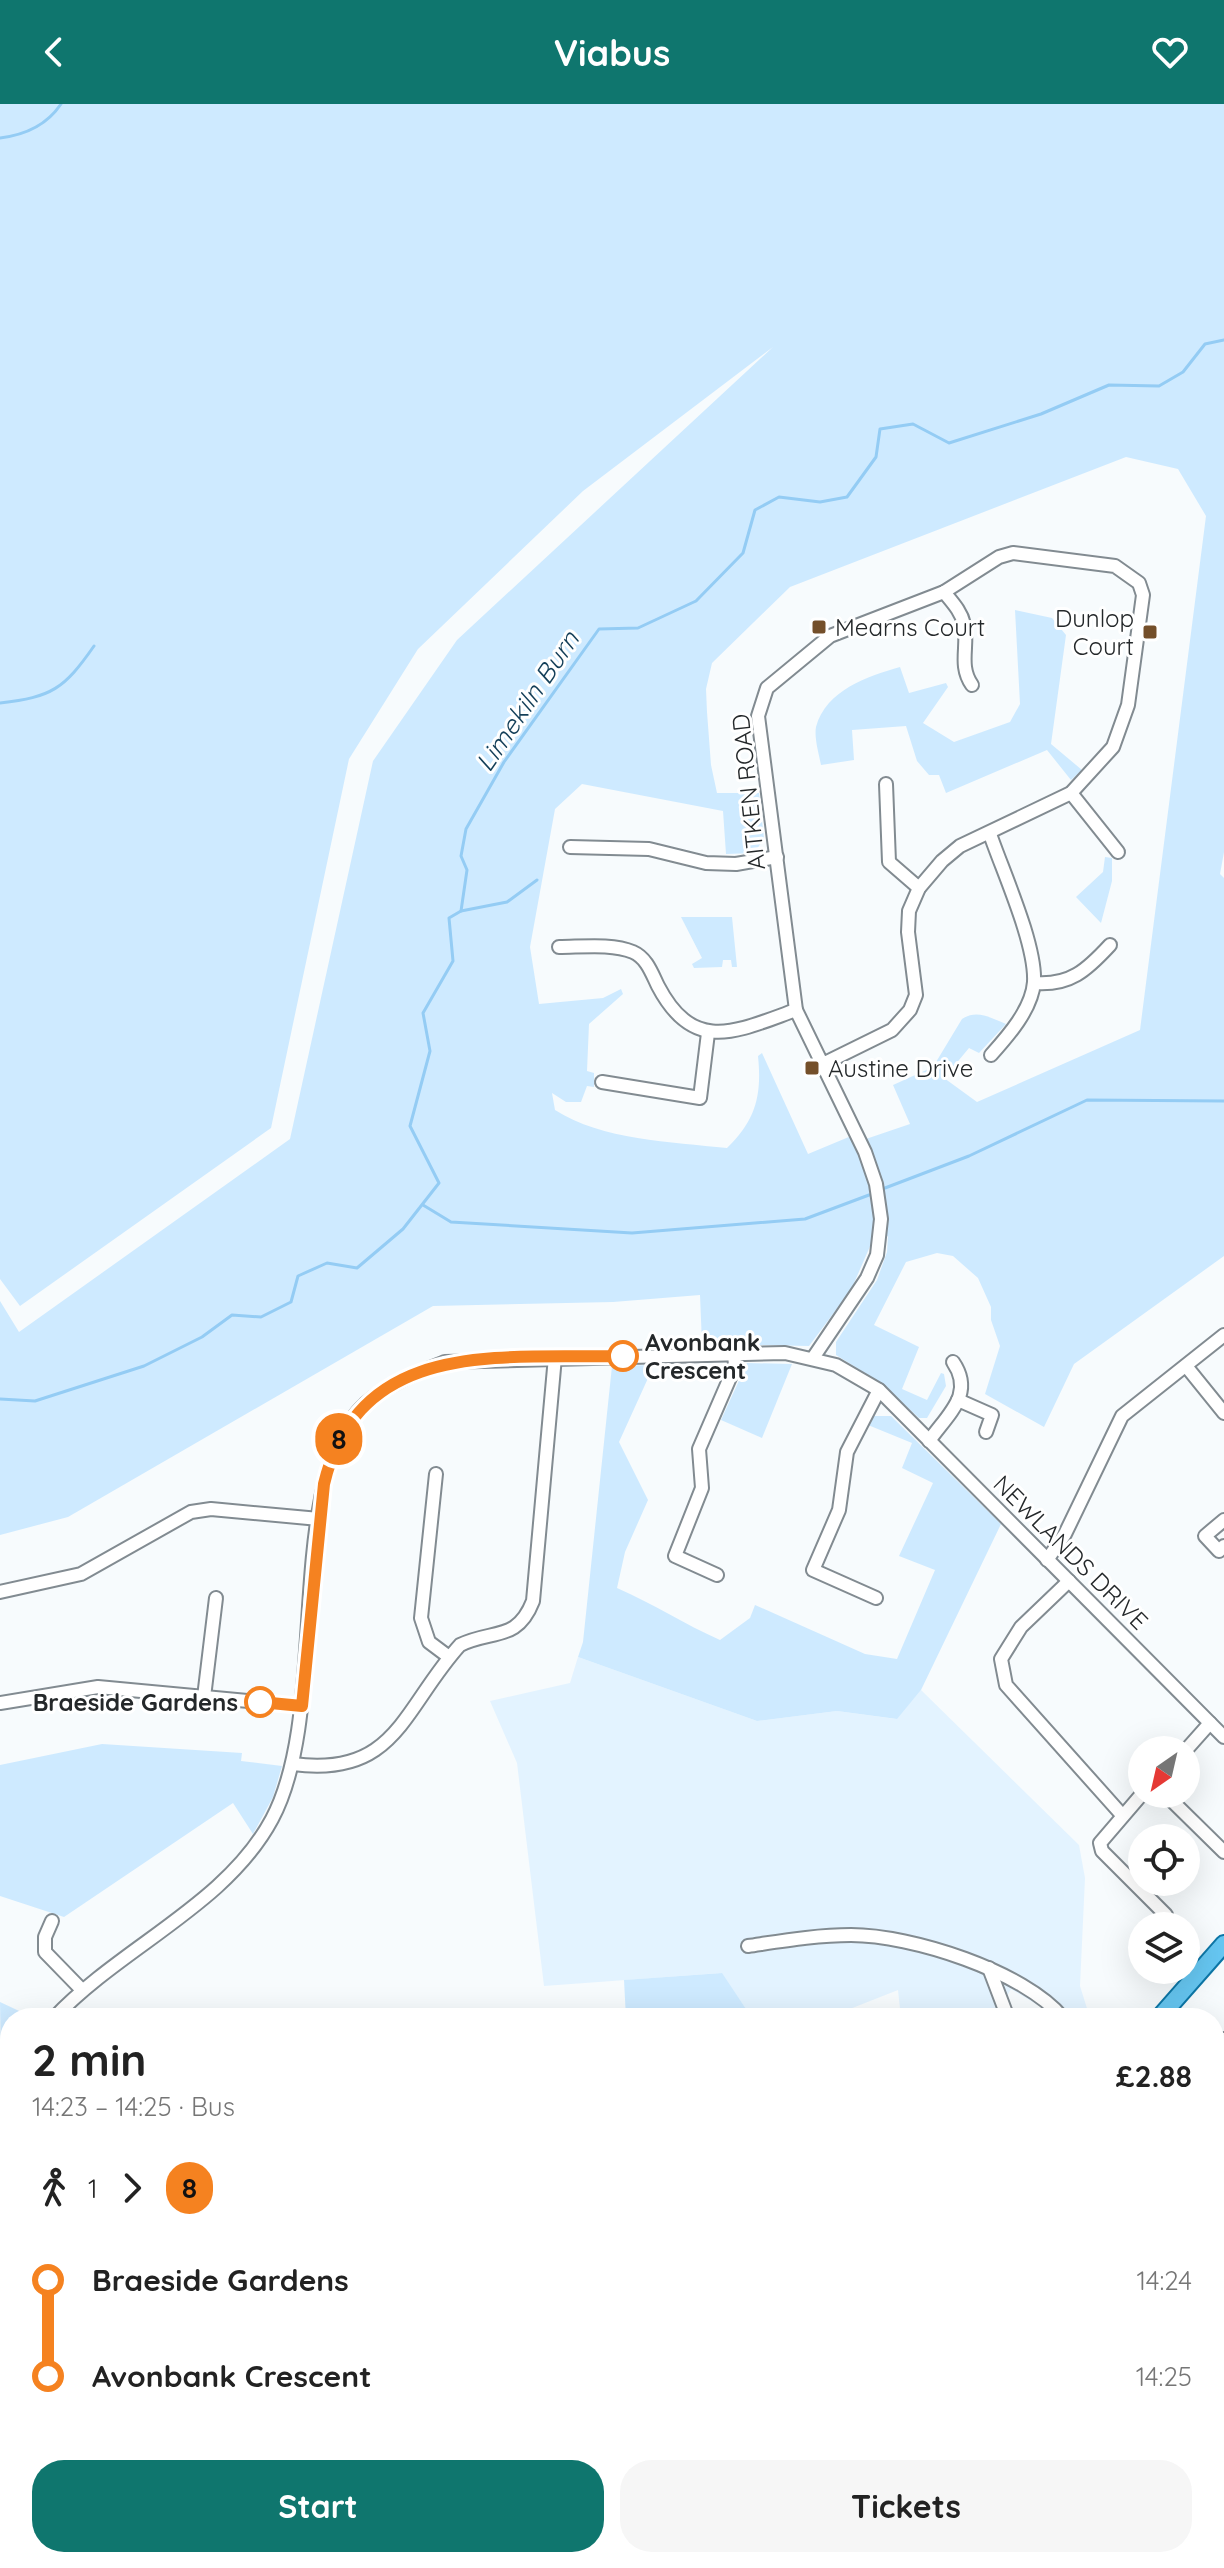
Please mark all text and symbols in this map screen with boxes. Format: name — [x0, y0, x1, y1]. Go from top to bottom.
icon: back — [32, 30, 76, 74]
text: Viabus — [554, 30, 670, 75]
icon: heart — [1148, 30, 1192, 74]
place label: Dunlop Court — [1055, 603, 1134, 661]
place label: Mearns Court — [835, 612, 985, 642]
marker: Mearns Court — [810, 618, 828, 636]
marker: Dunlop Court — [1141, 623, 1159, 641]
water label: Limekiln Burn — [468, 624, 587, 777]
street label: AITKEN ROAD — [725, 712, 771, 872]
place label: Austine Drive — [828, 1053, 973, 1083]
marker: Austine Drive — [803, 1059, 821, 1077]
place label: Avonbank Crescent — [645, 1327, 760, 1385]
marker: Avonbank Crescent — [608, 1341, 638, 1371]
line badge: 8 — [313, 1413, 365, 1465]
text: 8 — [331, 1421, 347, 1456]
street label: NEWLANDS DRIVE — [987, 1468, 1155, 1636]
place label: Braeside Gardens — [33, 1687, 238, 1717]
marker: Braeside Gardens — [245, 1687, 275, 1717]
north arrow — [1128, 1736, 1200, 1808]
map controls — [1128, 1736, 1200, 1984]
button: locate — [1128, 1824, 1200, 1896]
button: layers — [1128, 1912, 1200, 1984]
text: 2 min — [32, 2032, 147, 2087]
text: £2.88 — [1116, 2057, 1192, 2095]
text: 14:23 – 14:25 · Bus — [32, 2090, 235, 2123]
icon: walk — [32, 2166, 76, 2210]
icon: forward — [110, 2166, 154, 2210]
text: 8 — [182, 2170, 197, 2205]
text: 1 — [88, 2172, 98, 2205]
text: Braeside Gardens — [92, 2261, 349, 2299]
text: 14:24 — [1136, 2264, 1192, 2297]
text: Avonbank Crescent — [92, 2357, 371, 2395]
text: 14:25 — [1136, 2360, 1192, 2393]
button: Start — [32, 2460, 604, 2552]
button: Tickets — [620, 2460, 1192, 2552]

